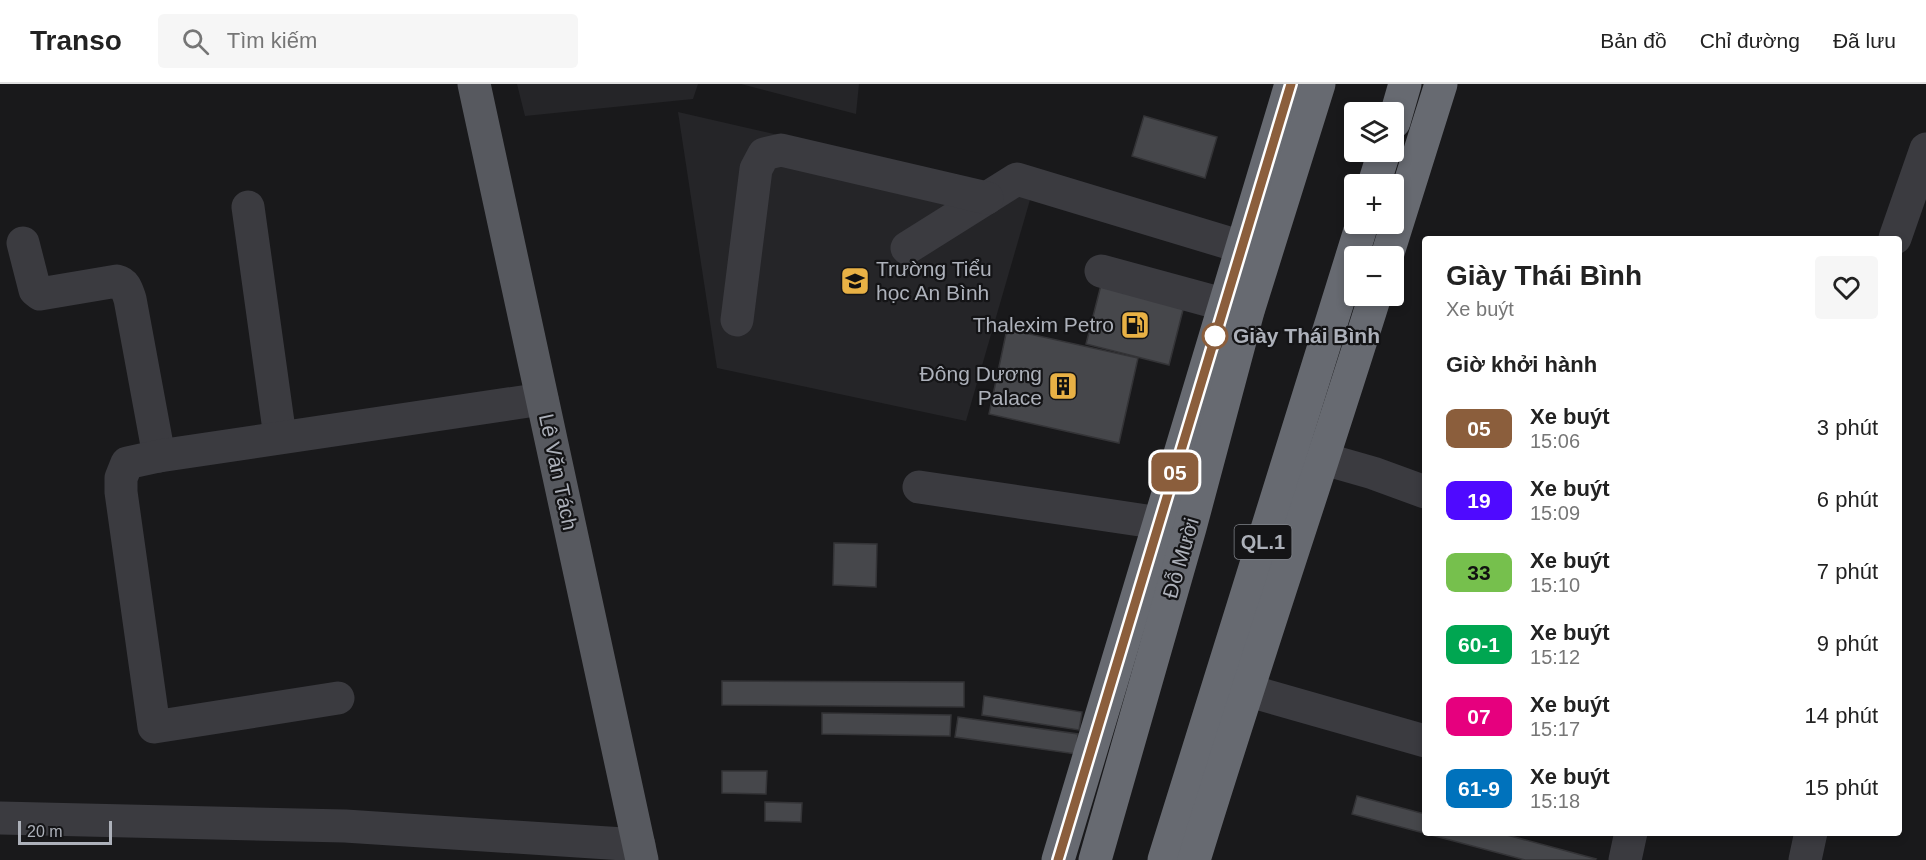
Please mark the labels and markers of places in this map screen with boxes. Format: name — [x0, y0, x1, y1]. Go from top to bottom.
place label: Trường Tiểu học An Bình — [876, 257, 992, 304]
school or university icon: Trường Tiểu học An Bình — [839, 265, 871, 297]
fuel station icon: Thalexim Petro — [1119, 309, 1151, 341]
place label: Thalexim Petro — [973, 313, 1114, 336]
marker: Giày Thái Bình — [1202, 323, 1228, 349]
place label: Giày Thái Bình — [1233, 324, 1380, 347]
place label: Đông Dương Palace — [920, 362, 1042, 409]
building icon: Đông Dương Palace — [1047, 370, 1079, 402]

